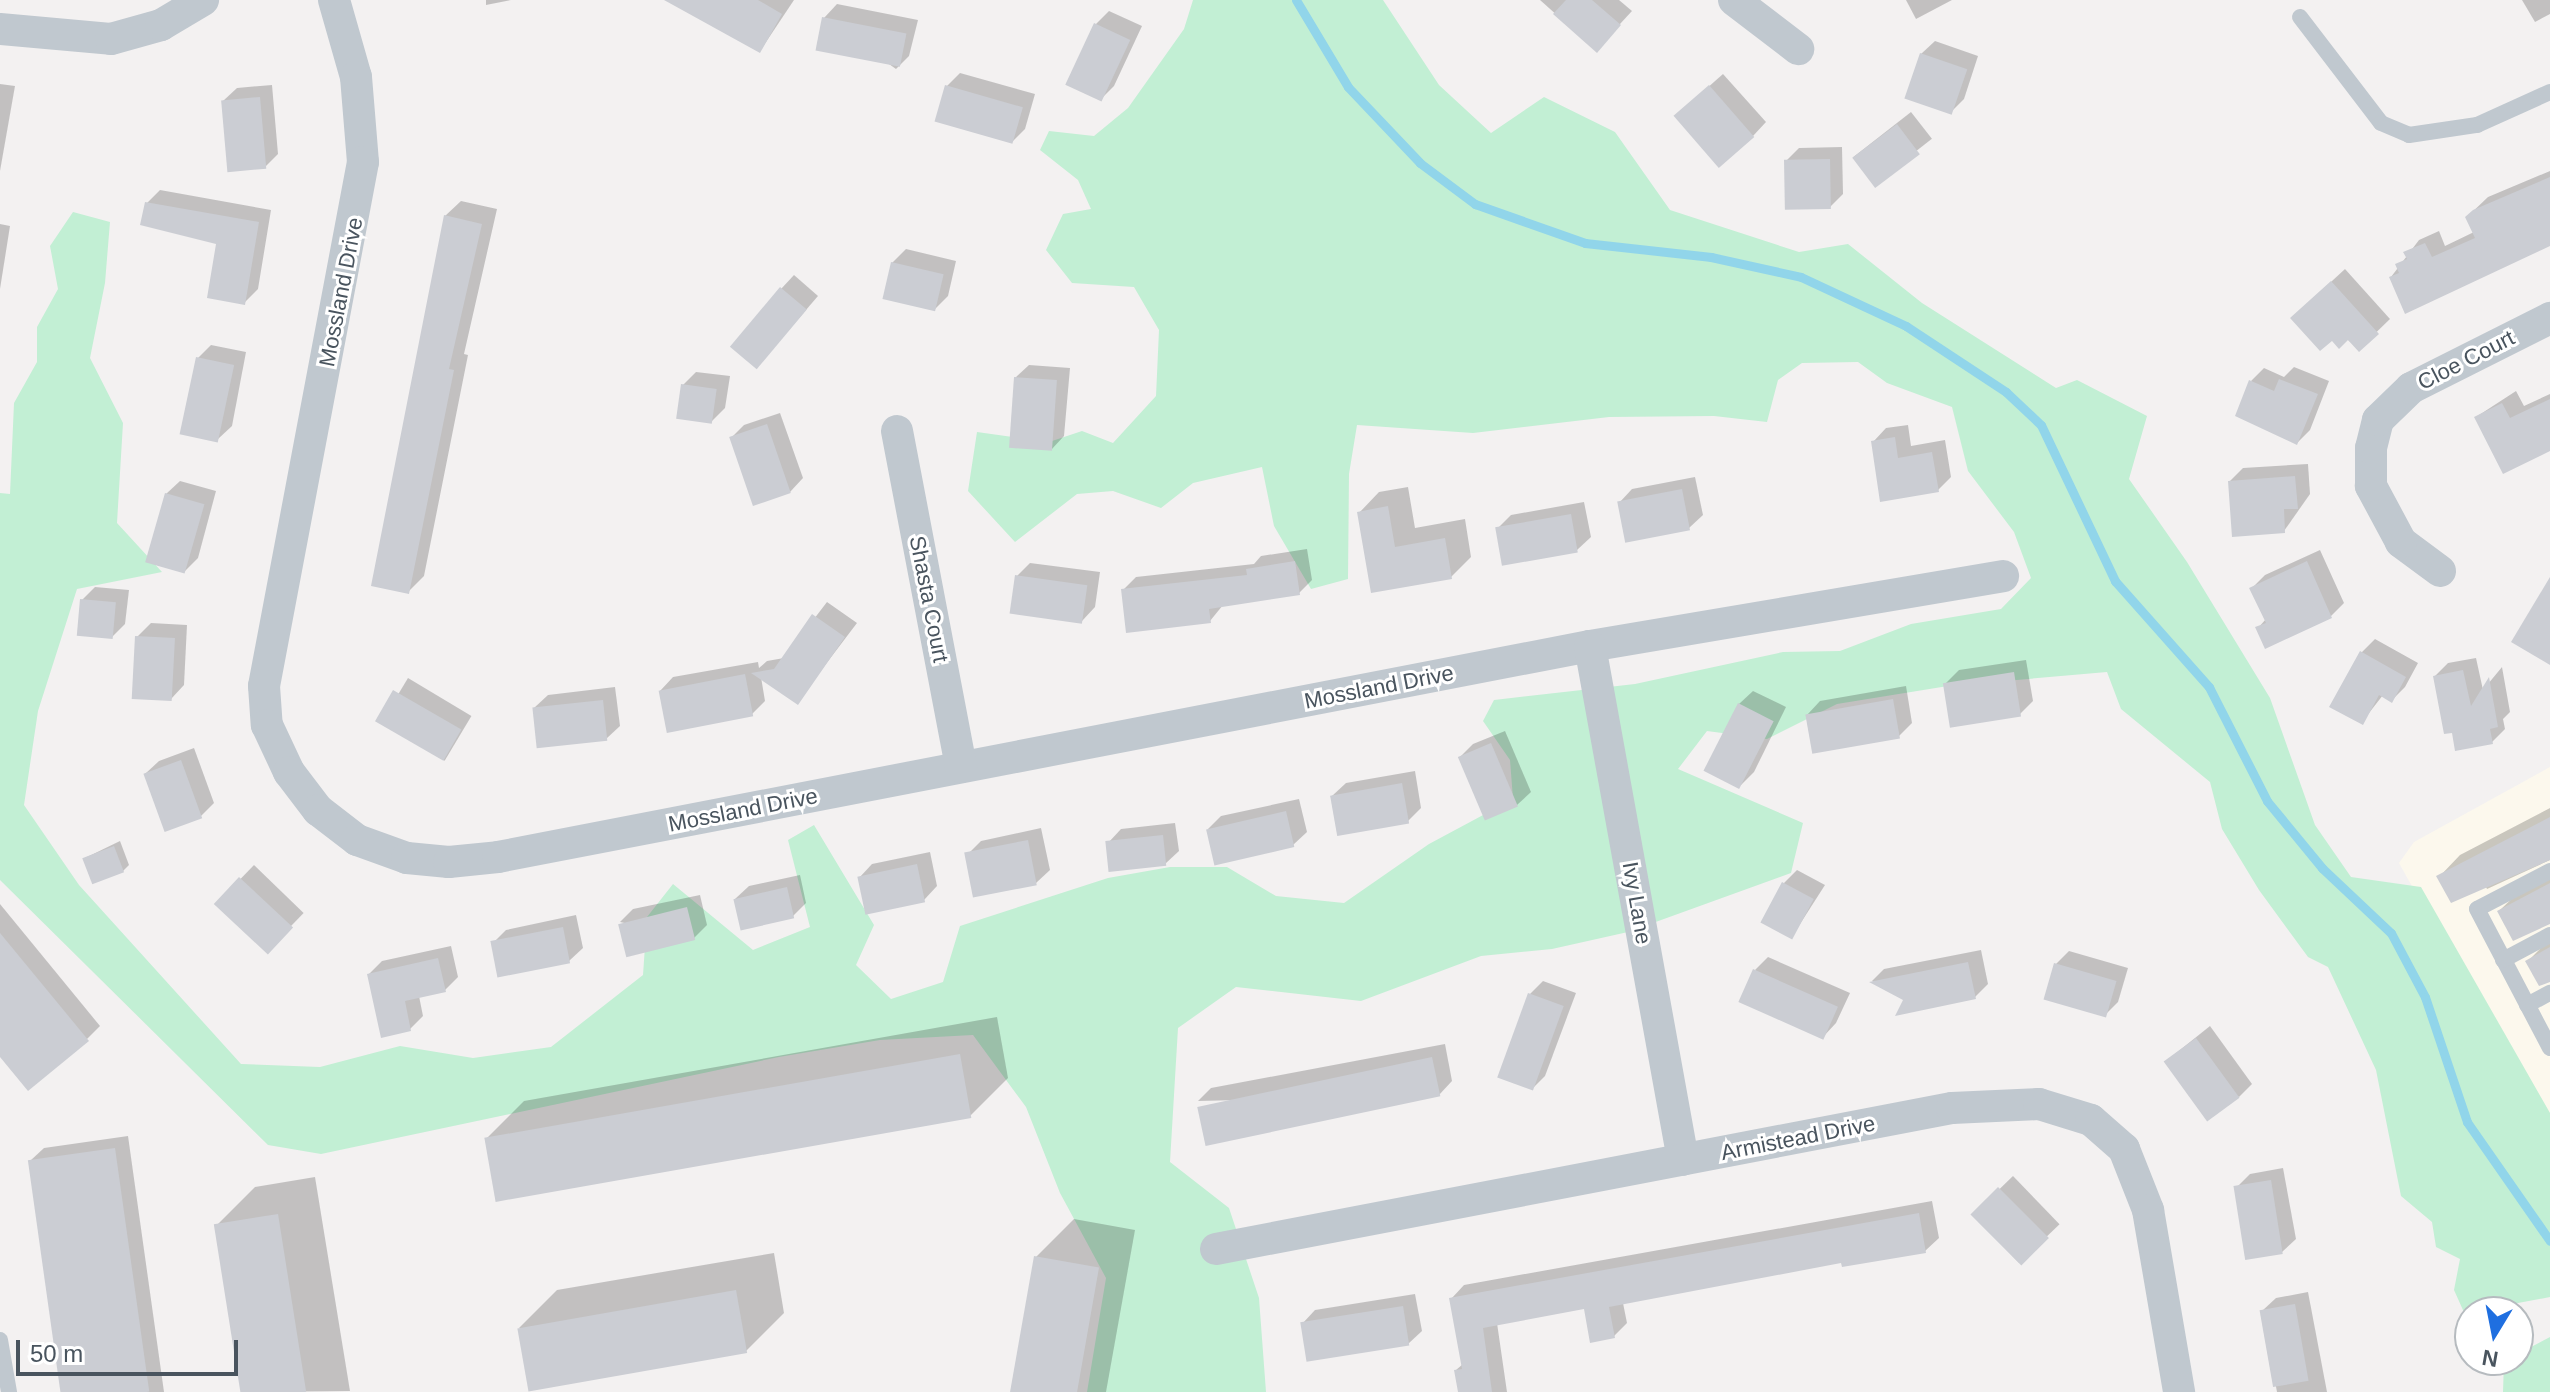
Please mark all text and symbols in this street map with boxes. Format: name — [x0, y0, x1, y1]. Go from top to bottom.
street label: Mossland Drive — [314, 215, 368, 369]
street label: Cloe Court — [2413, 324, 2519, 396]
street label: Shasta Court — [904, 533, 954, 665]
street label: Mossland Drive — [1302, 660, 1456, 714]
street label: Mossland Drive — [666, 783, 820, 837]
street label: Ivy Lane — [1617, 860, 1657, 946]
street label: Armistead Drive — [1719, 1110, 1877, 1166]
north arrow — [2454, 1296, 2534, 1376]
scale bar — [20, 1324, 242, 1374]
text: 50 m — [30, 1340, 83, 1367]
text: N — [2480, 1344, 2500, 1372]

